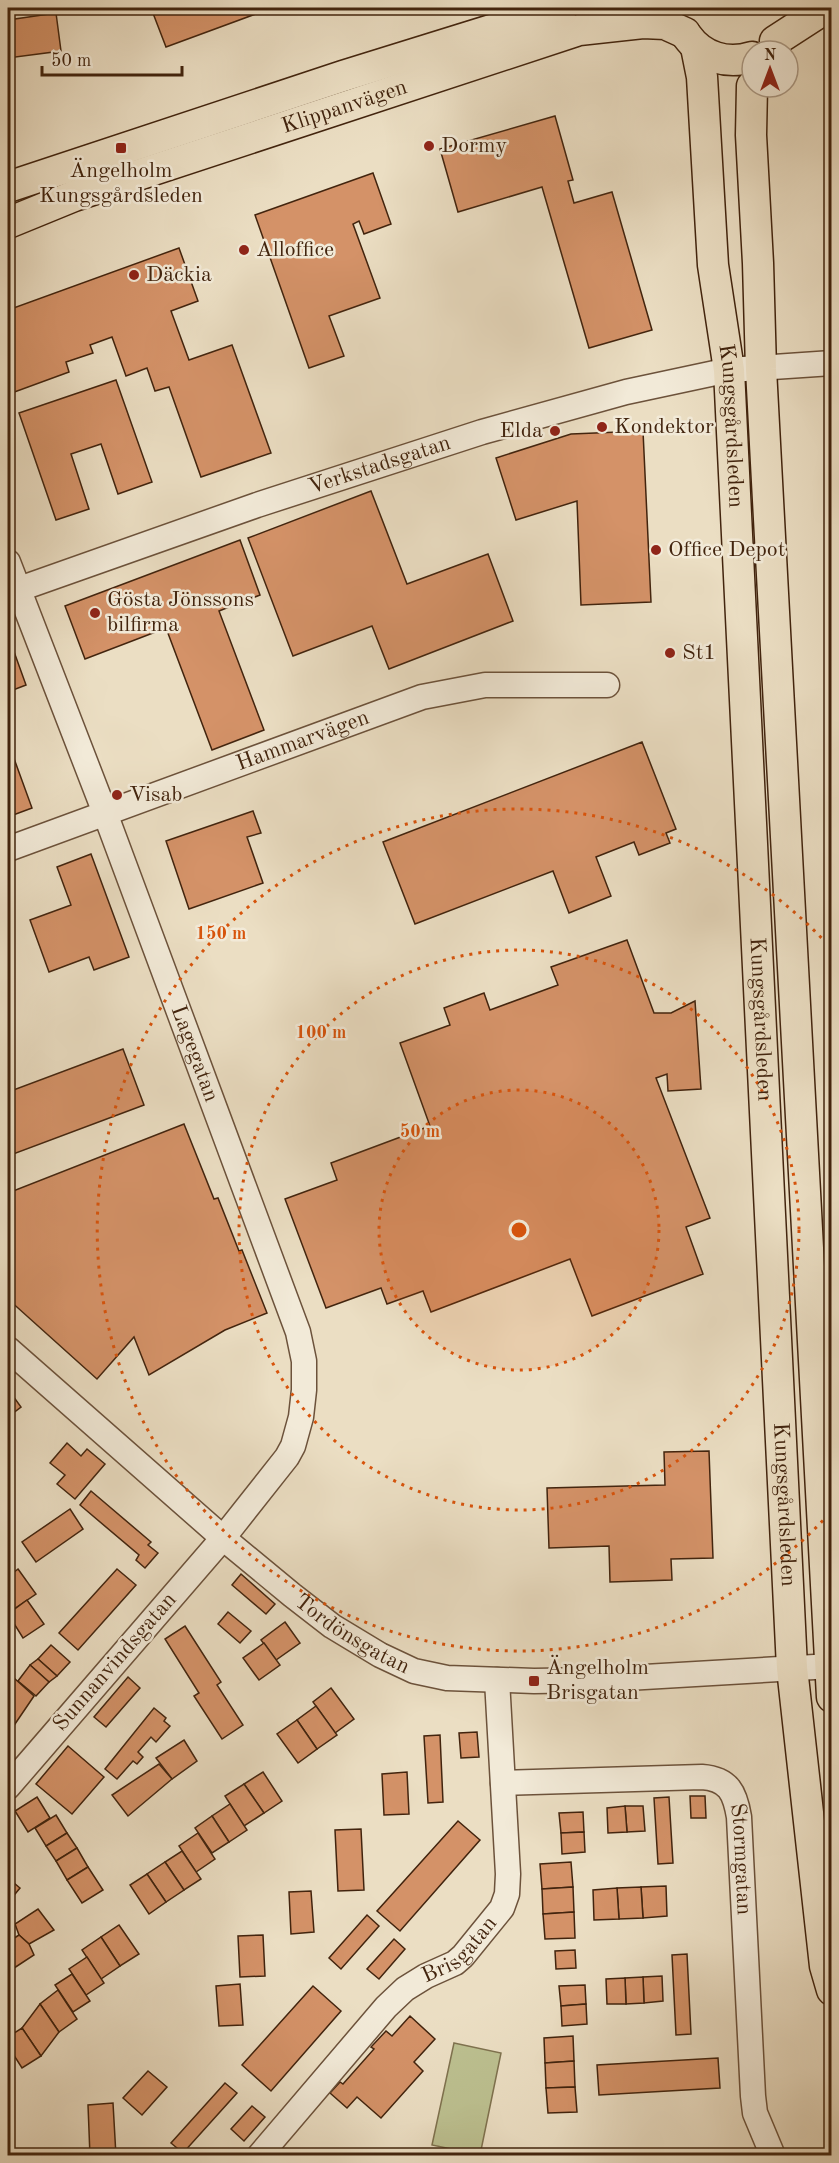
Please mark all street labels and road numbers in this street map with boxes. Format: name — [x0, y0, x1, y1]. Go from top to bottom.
street label: Klippanvägen — [279, 76, 410, 138]
street label: Kungsgårdsleden — [714, 342, 747, 508]
street label: Verkstadsgatan — [306, 432, 453, 499]
street label: Hammarvägen — [233, 706, 372, 775]
street label: Kungsgårdsleden — [746, 937, 775, 1102]
street label: Lagegatan — [167, 1003, 222, 1105]
street label: Kungsgårdsleden — [769, 1422, 799, 1587]
street label: Sunnanvindsgatan — [49, 1588, 181, 1735]
street label: Tordönsgatan — [290, 1590, 413, 1678]
street label: Stormgatan — [726, 1801, 755, 1916]
street label: Brisgatan — [419, 1912, 502, 1987]

